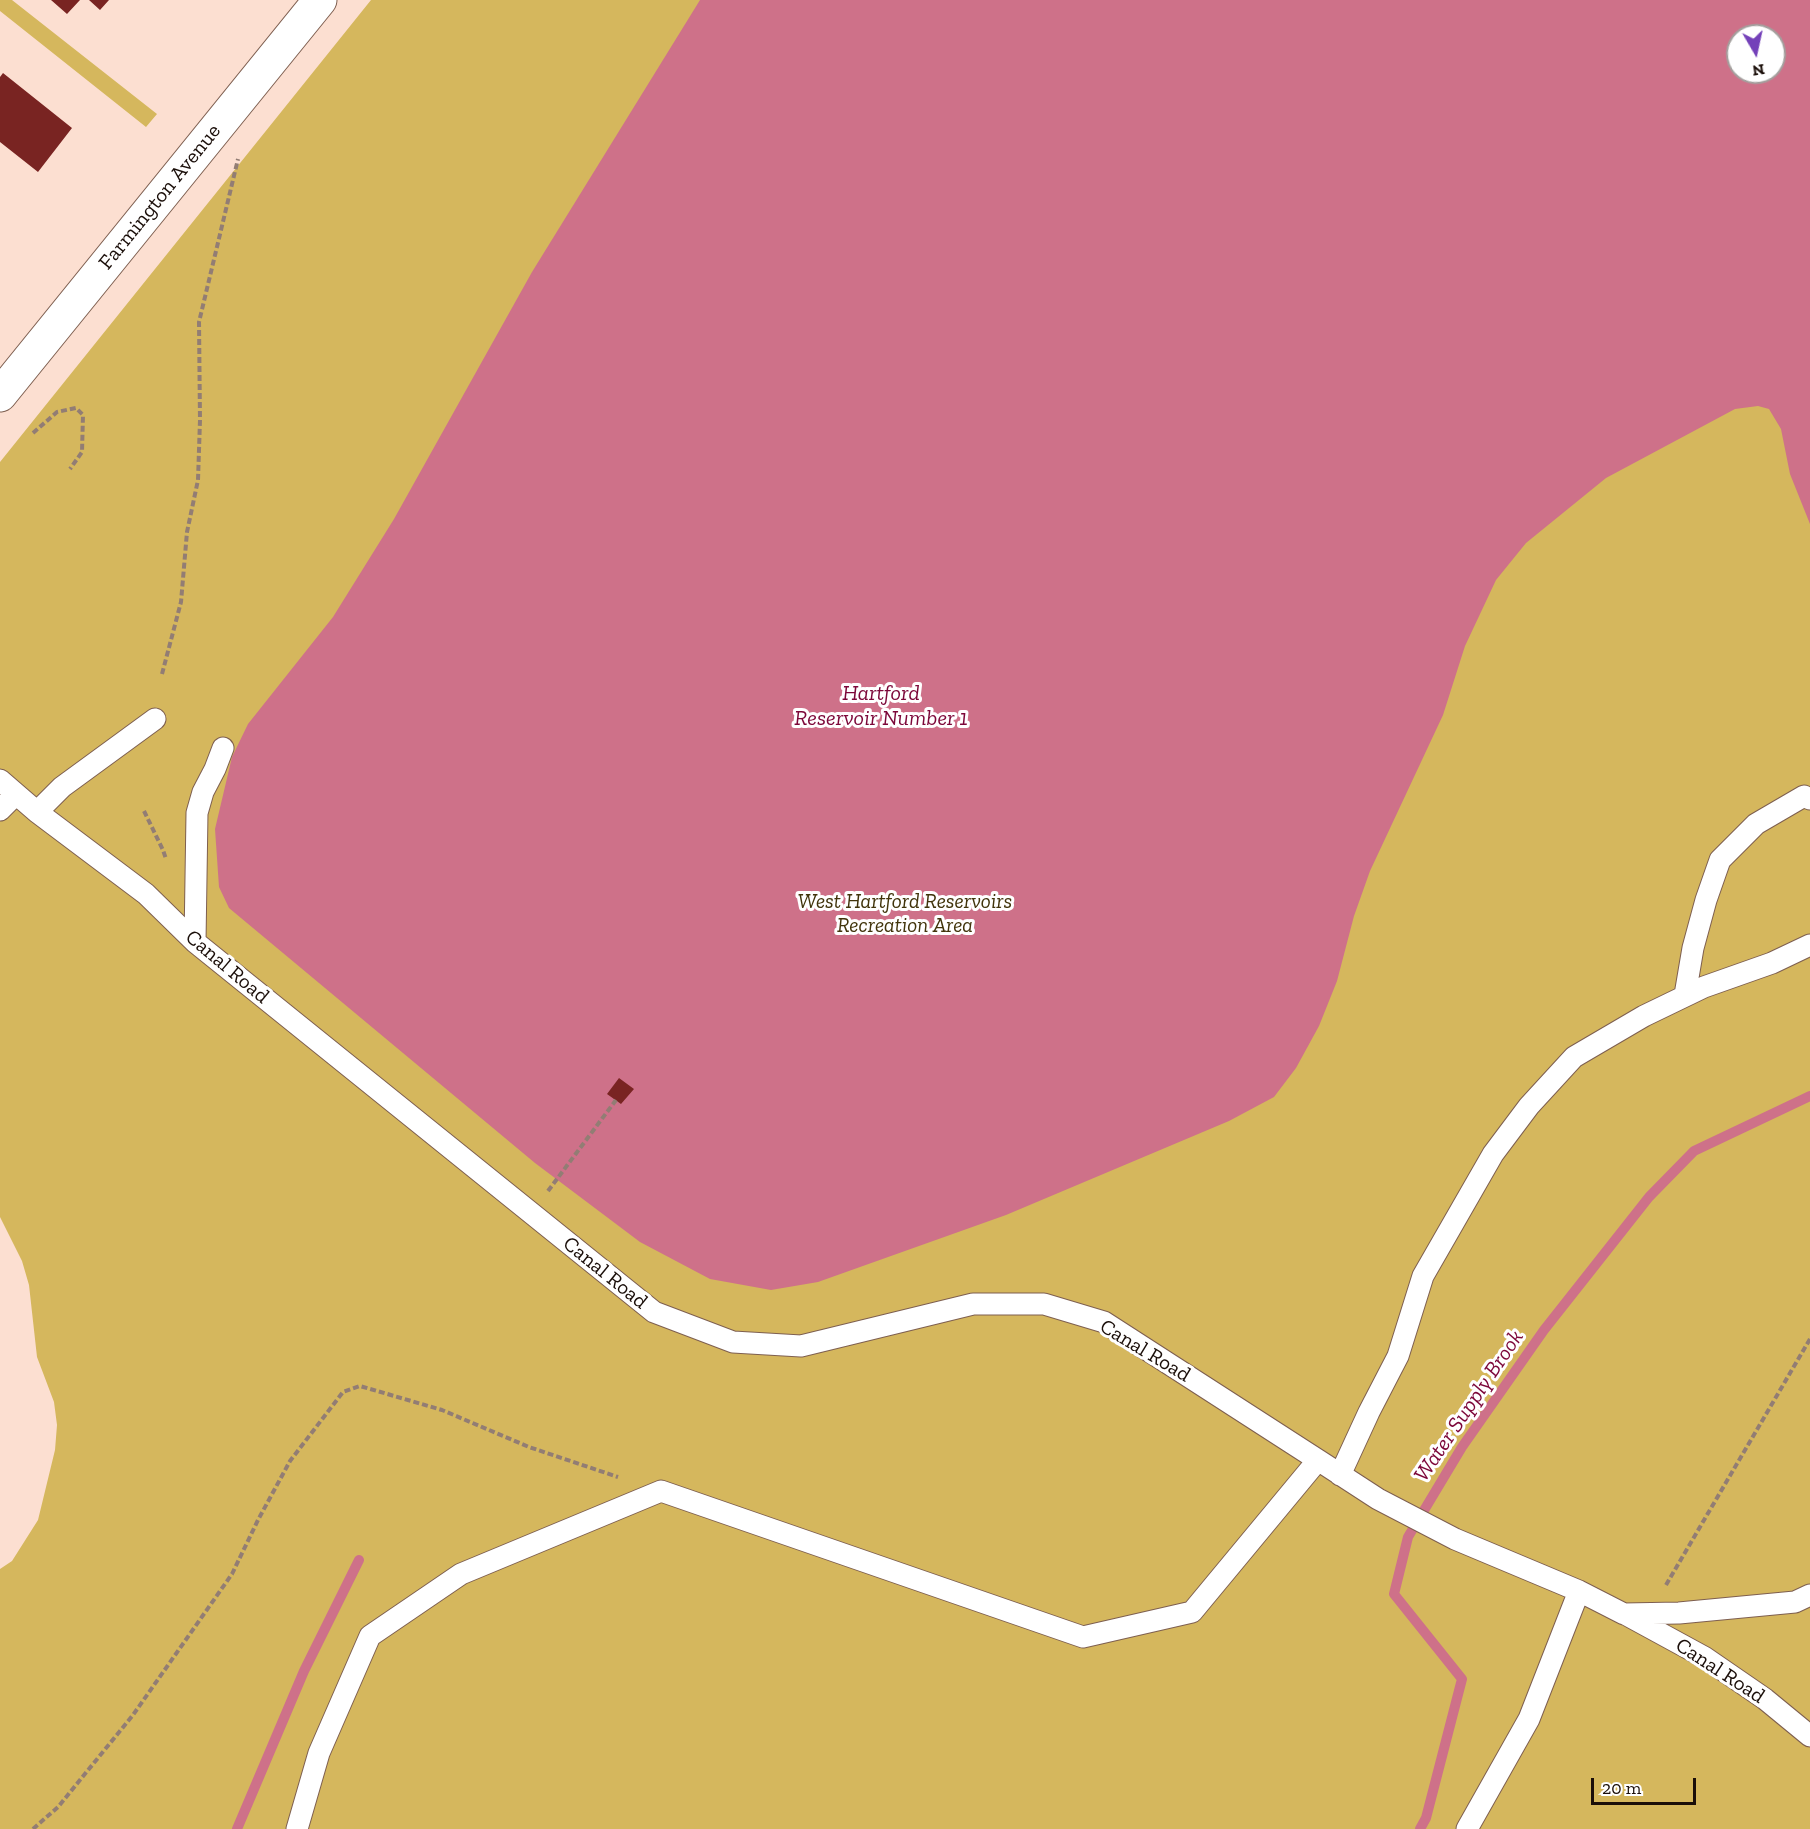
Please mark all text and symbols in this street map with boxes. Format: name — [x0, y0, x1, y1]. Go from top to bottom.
north arrow — [1726, 24, 1786, 84]
text: N — [1751, 60, 1766, 81]
street label: Farmington Avenue — [94, 119, 226, 275]
water label: Hartford Reservoir Number 1 — [794, 681, 968, 732]
park label: West Hartford Reservoirs Recreation Area — [798, 889, 1012, 939]
street label: Canal Road — [180, 925, 274, 1009]
street label: Canal Road — [558, 1231, 652, 1315]
street label: Canal Road — [1095, 1314, 1195, 1388]
water label: Water Supply Brook — [1409, 1325, 1529, 1487]
street label: Canal Road — [1671, 1633, 1769, 1709]
scale bar — [1594, 1766, 1699, 1804]
text: 20 m — [1602, 1777, 1641, 1799]

